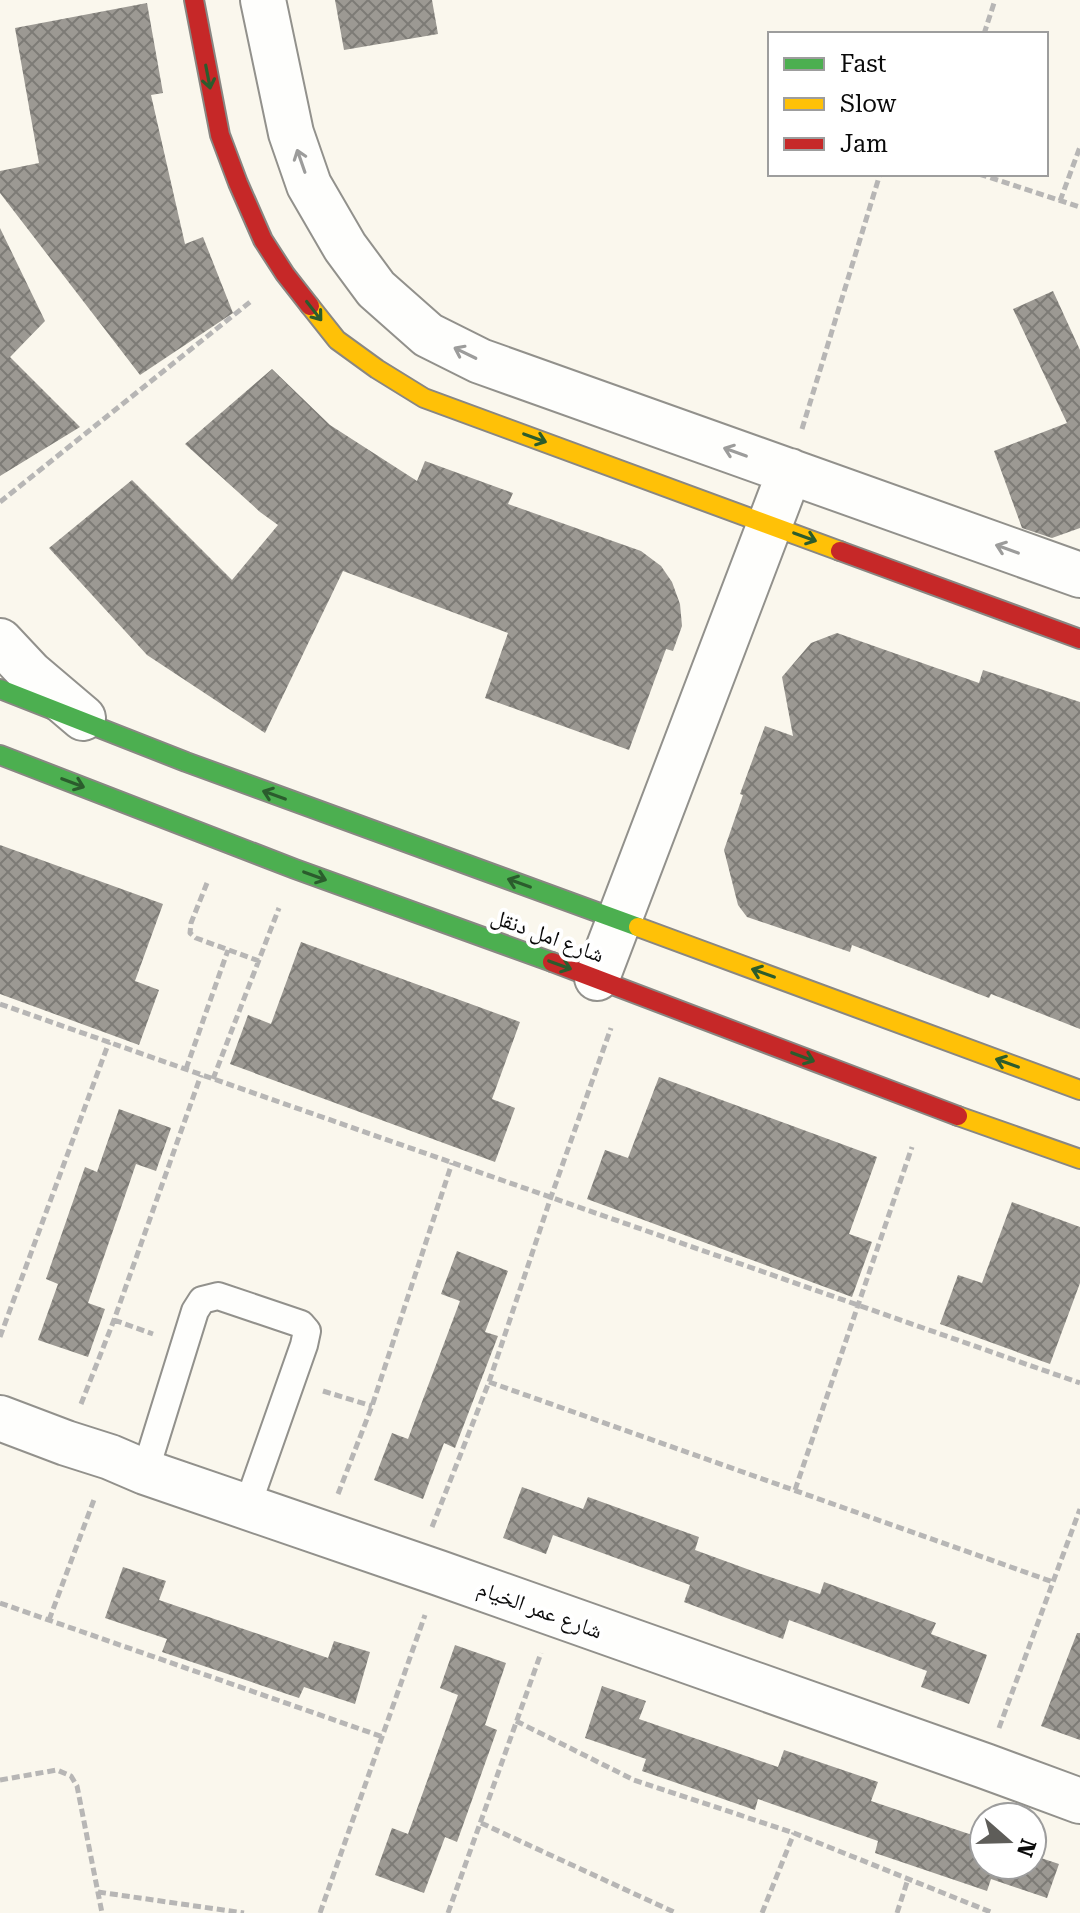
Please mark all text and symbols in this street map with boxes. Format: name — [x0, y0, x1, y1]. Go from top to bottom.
legend — [768, 32, 1048, 176]
text: Fast — [840, 50, 887, 78]
one-way arrow — [202, 63, 217, 89]
text: Slow — [840, 90, 897, 118]
text: Jam — [840, 130, 888, 158]
one-way arrow — [293, 149, 307, 174]
one-way arrow — [305, 300, 322, 321]
one-way arrow — [453, 345, 477, 361]
one-way arrow — [522, 432, 547, 446]
one-way arrow — [723, 443, 748, 458]
one-way arrow — [792, 531, 817, 546]
one-way arrow — [995, 541, 1019, 555]
one-way arrow — [60, 777, 85, 791]
one-way arrow — [262, 786, 287, 801]
one-way arrow — [303, 870, 327, 884]
one-way arrow — [507, 875, 532, 889]
street label: شارع امل دنقل — [488, 904, 608, 968]
one-way arrow — [547, 958, 572, 973]
one-way arrow — [751, 964, 776, 979]
one-way arrow — [790, 1051, 815, 1065]
one-way arrow — [995, 1055, 1020, 1069]
street label: شارع عمر الخيام — [473, 1575, 606, 1645]
north arrow — [968, 1801, 1048, 1881]
text: N — [1012, 1835, 1041, 1860]

